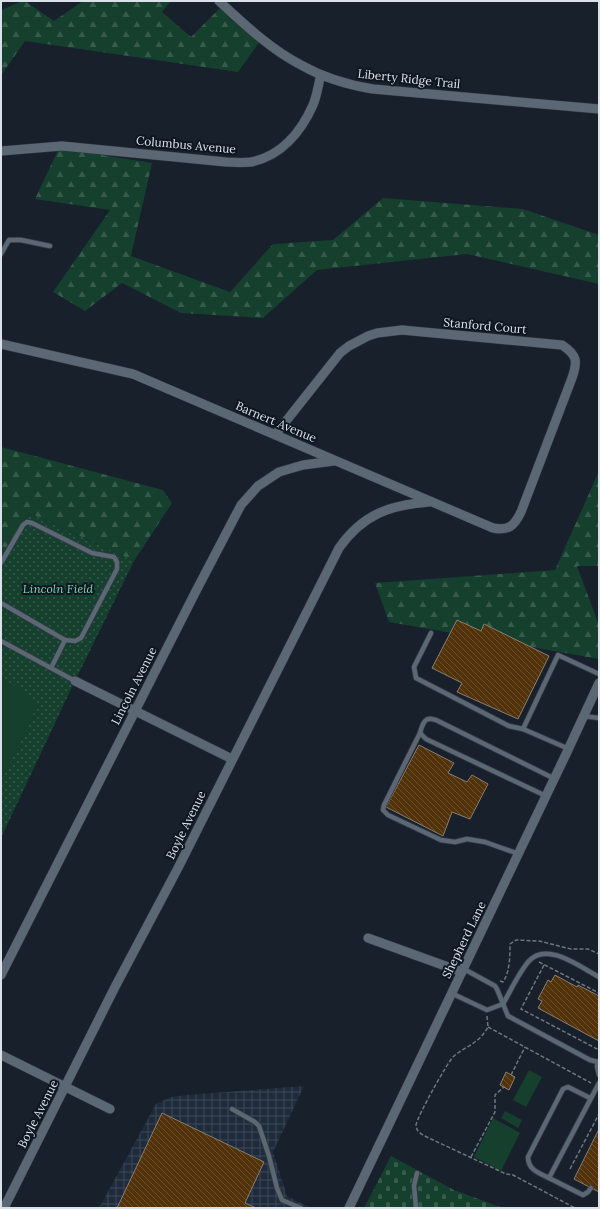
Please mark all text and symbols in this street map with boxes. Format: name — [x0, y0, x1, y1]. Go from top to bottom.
street label: Liberty Ridge Trail — [357, 66, 461, 91]
street label: Columbus Avenue — [136, 133, 237, 156]
street label: Stanford Court — [443, 314, 528, 337]
street label: Barnert Avenue — [233, 398, 319, 446]
park label: Lincoln Field — [23, 581, 94, 596]
street label: Lincoln Avenue — [107, 644, 160, 727]
street label: Boyle Avenue — [163, 788, 209, 861]
street label: Shepherd Lane — [438, 898, 489, 981]
street label: Boyle Avenue — [14, 1077, 61, 1150]

